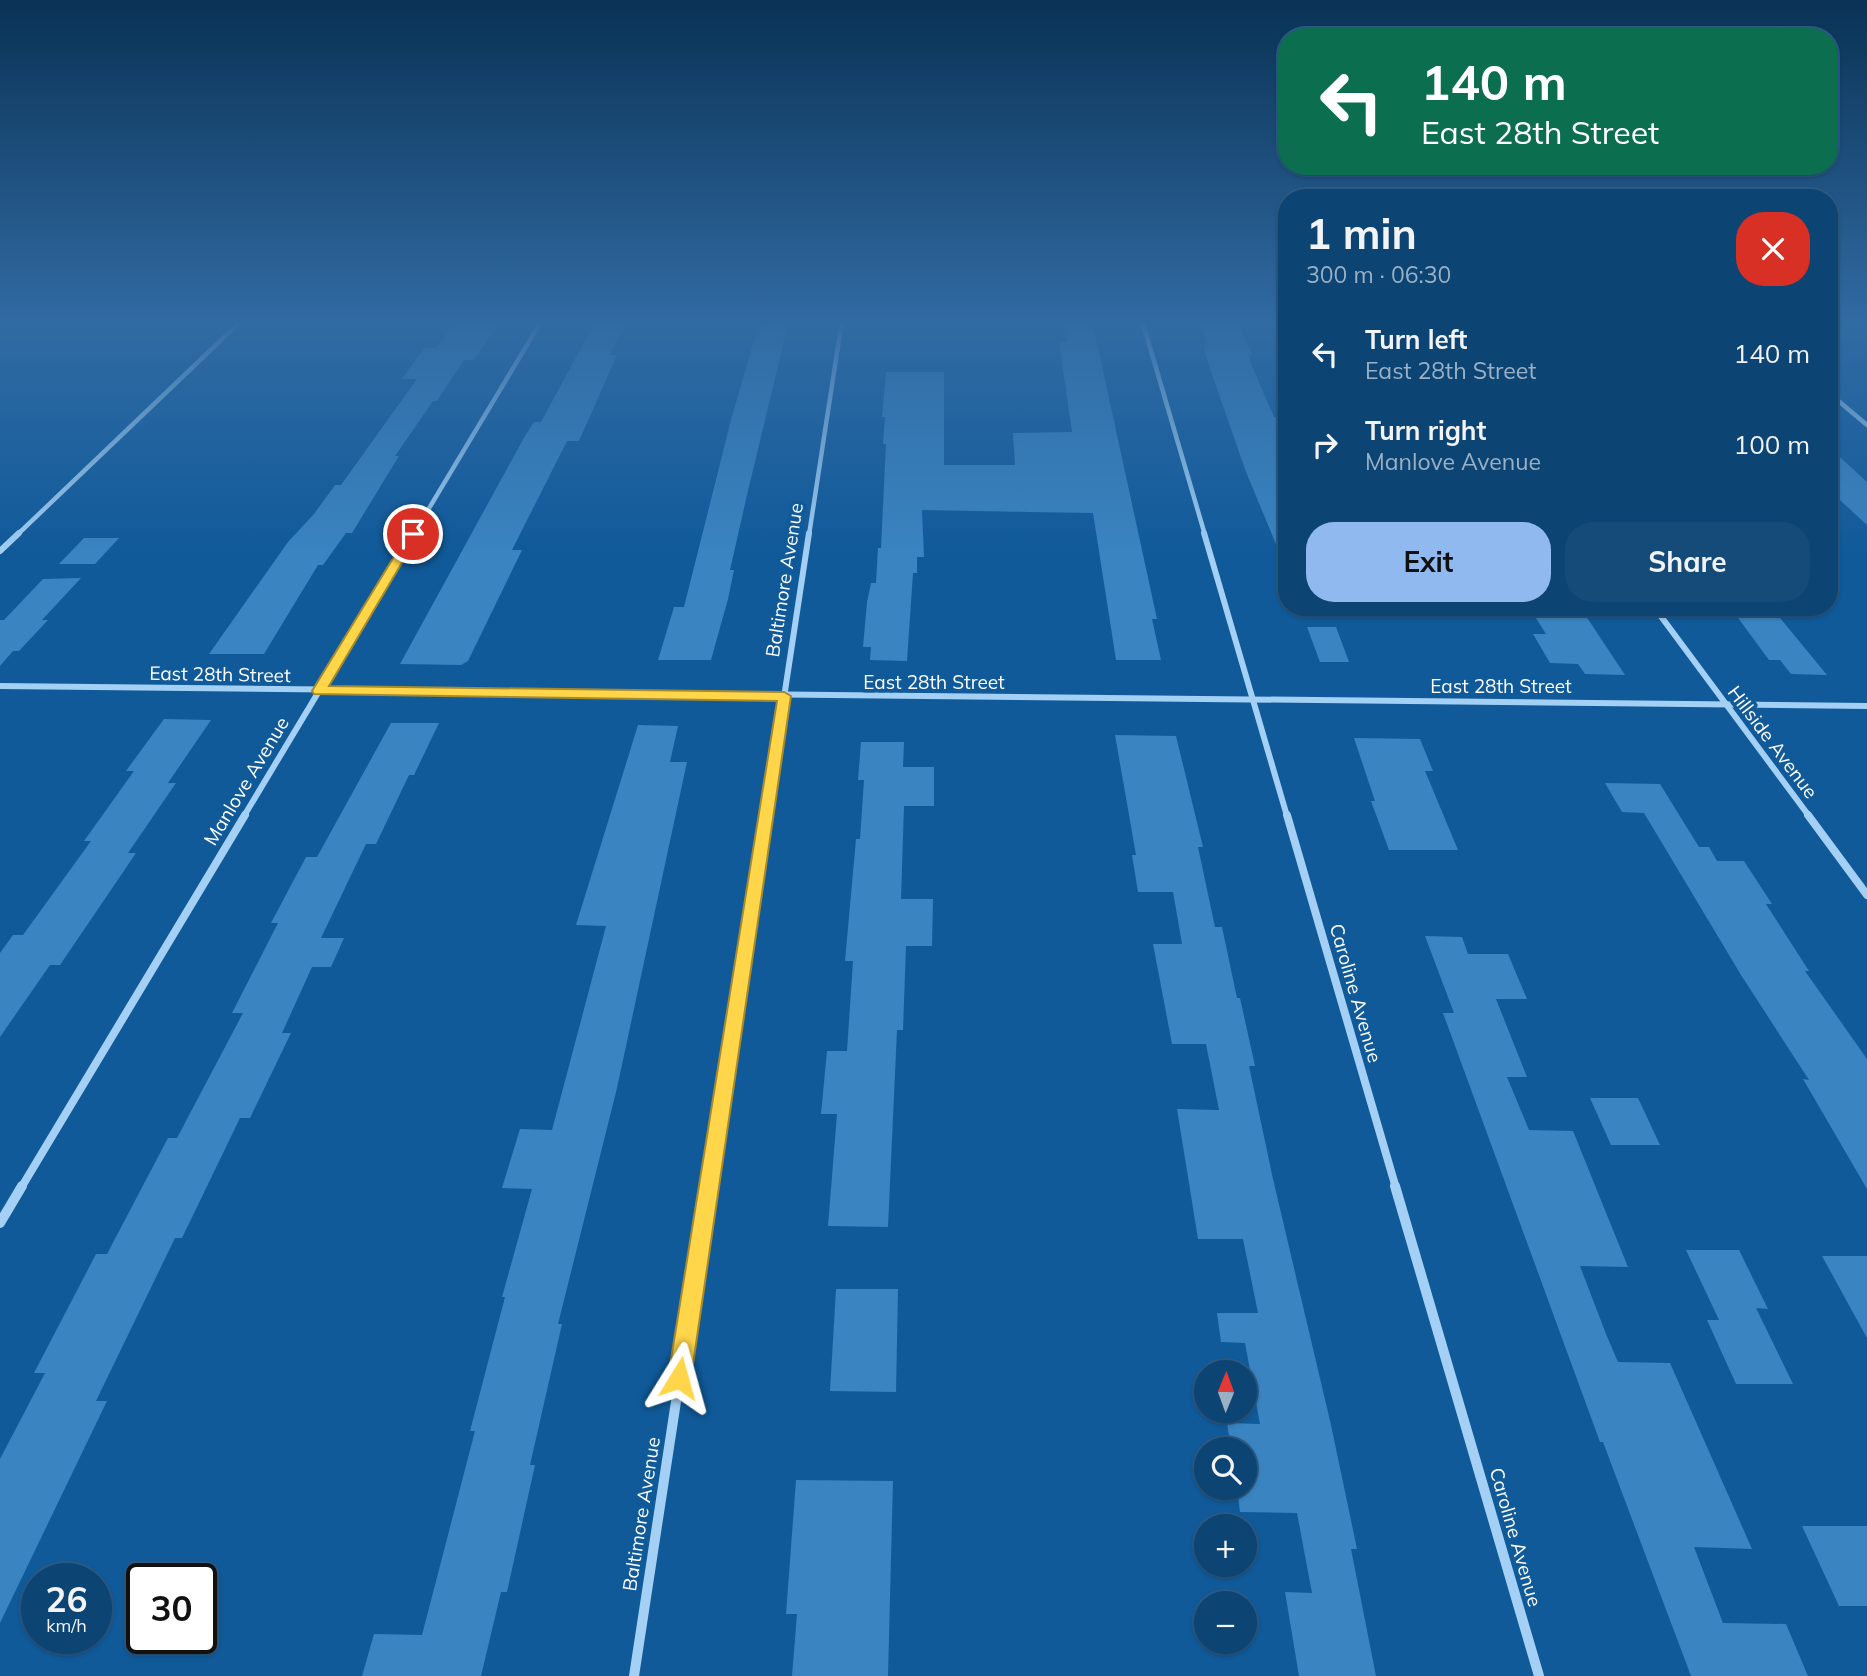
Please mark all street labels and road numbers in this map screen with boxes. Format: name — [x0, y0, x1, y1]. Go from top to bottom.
street label: Baltimore Avenue — [760, 501, 808, 659]
street label: East 28th Street — [149, 661, 291, 687]
street label: East 28th Street — [863, 670, 1005, 694]
street label: East 28th Street — [1430, 674, 1572, 698]
street label: Hillside Avenue — [1723, 681, 1823, 803]
street label: Manlove Avenue — [198, 712, 294, 850]
street label: Caroline Avenue — [1325, 921, 1387, 1065]
street label: Baltimore Avenue — [617, 1435, 665, 1593]
street label: Caroline Avenue — [1485, 1465, 1547, 1609]

